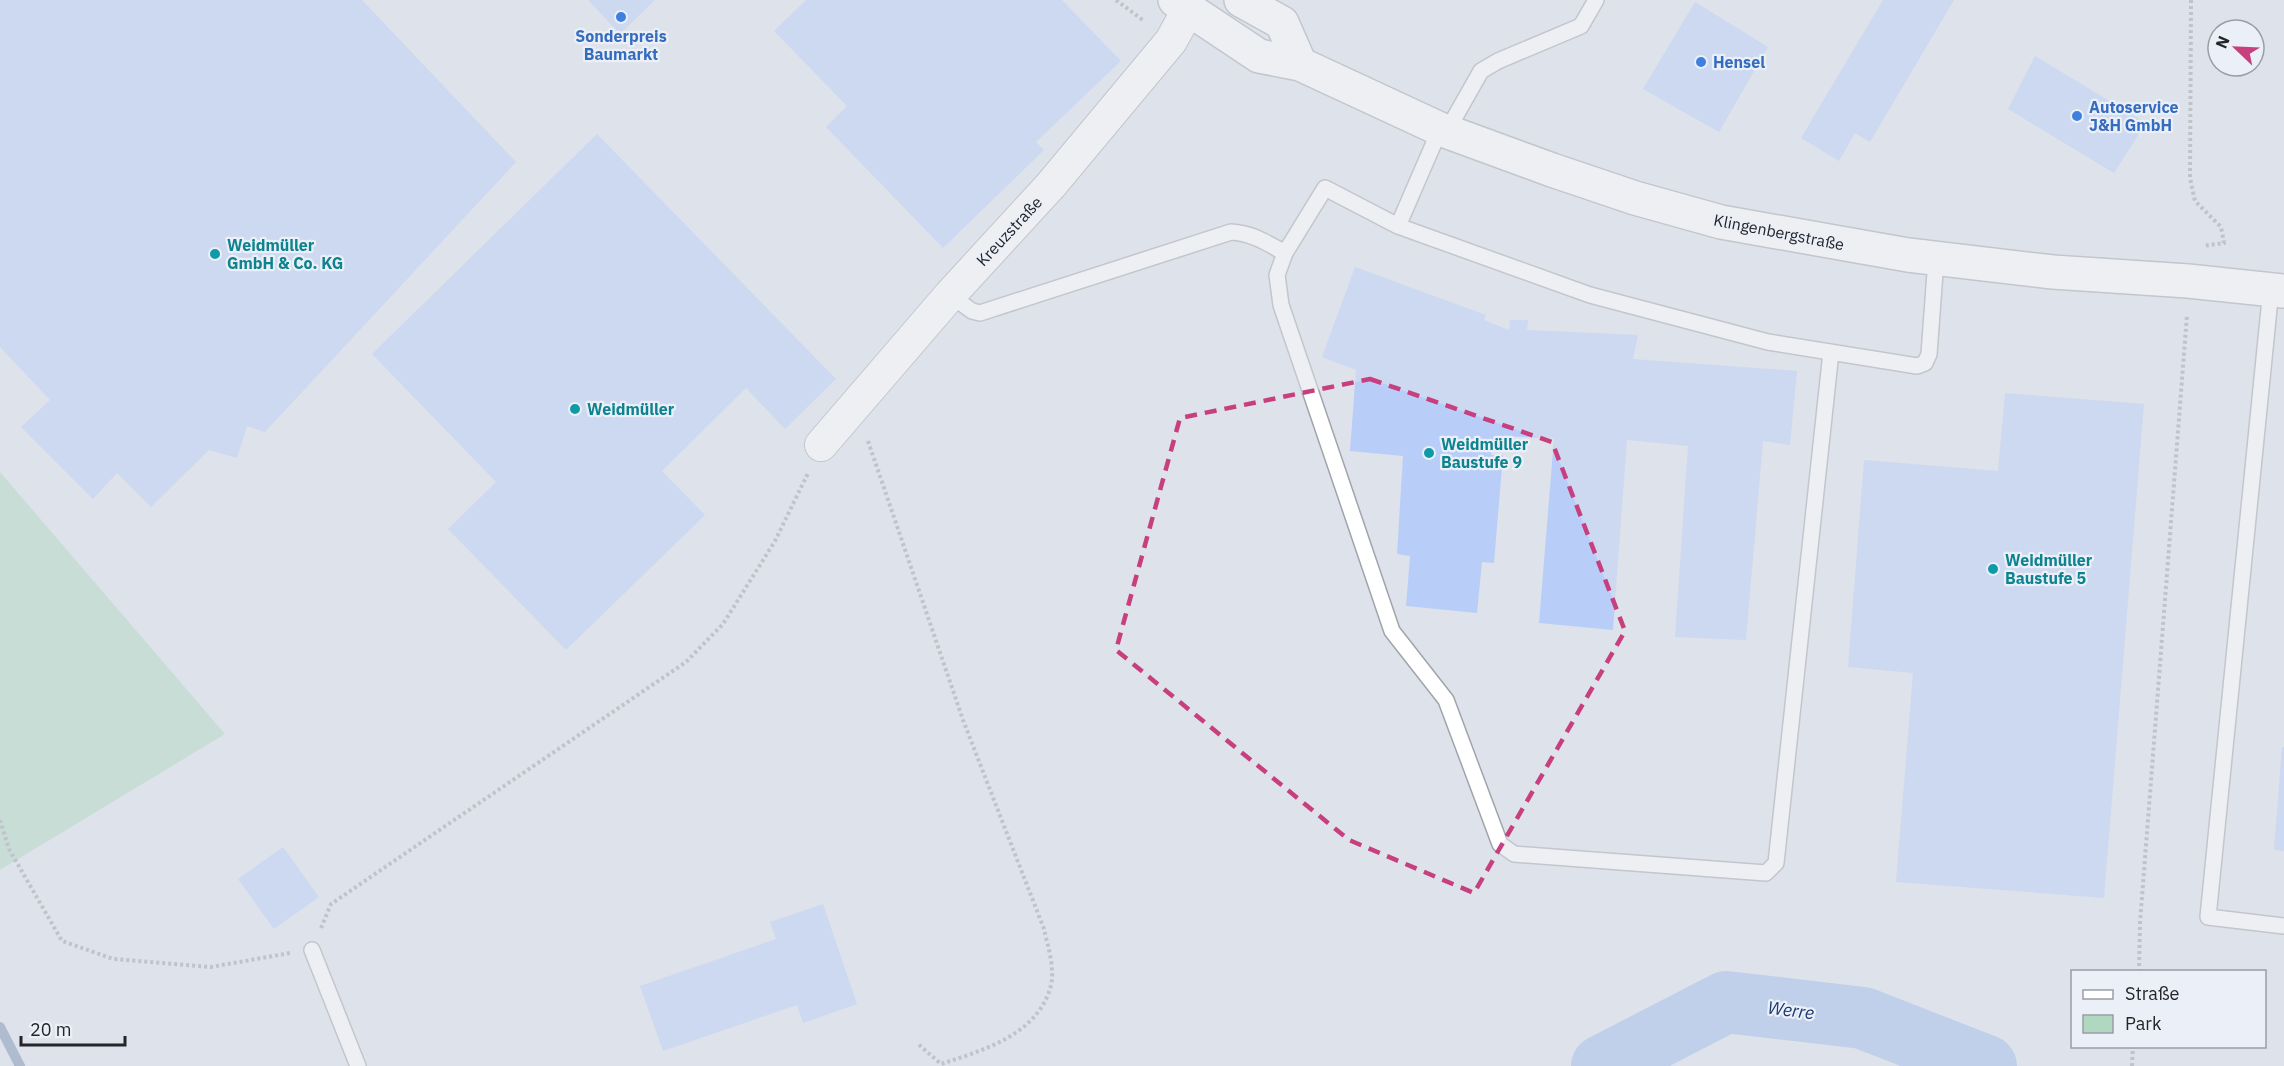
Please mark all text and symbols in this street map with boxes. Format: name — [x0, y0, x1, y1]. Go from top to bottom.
marker: Sonderpreis Baumarkt — [614, 10, 628, 24]
north arrow — [2206, 18, 2266, 78]
place label: Sonderpreis Baumarkt — [575, 26, 667, 64]
text: N — [2211, 33, 2234, 51]
place label: Hensel — [1713, 52, 1765, 72]
marker: Hensel — [1694, 55, 1708, 69]
place label: Autoservice J&H GmbH — [2089, 97, 2179, 135]
marker: Autoservice J&H GmbH — [2070, 109, 2084, 123]
street label: Kreuzstraße — [972, 192, 1046, 270]
street label: Klingenbergstraße — [1712, 210, 1846, 254]
place label: Weidmüller GmbH & Co. KG — [227, 235, 343, 273]
marker: Weidmüller GmbH & Co. KG — [208, 247, 222, 261]
place label: Weidmüller — [587, 399, 675, 419]
marker: Weidmüller — [568, 402, 582, 416]
place label: Weidmüller Baustufe 9 — [1441, 434, 1529, 472]
marker: Weidmüller Baustufe 9 — [1422, 446, 1436, 460]
place label: Weidmüller Baustufe 5 — [2005, 550, 2093, 588]
marker: Weidmüller Baustufe 5 — [1986, 562, 2000, 576]
legend — [2071, 970, 2266, 1048]
text: Straße — [2125, 982, 2179, 1005]
water label: Werre — [1766, 996, 1816, 1024]
scale bar — [21, 1009, 124, 1047]
text: Park — [2125, 1012, 2162, 1035]
text: 20 m — [30, 1018, 72, 1041]

